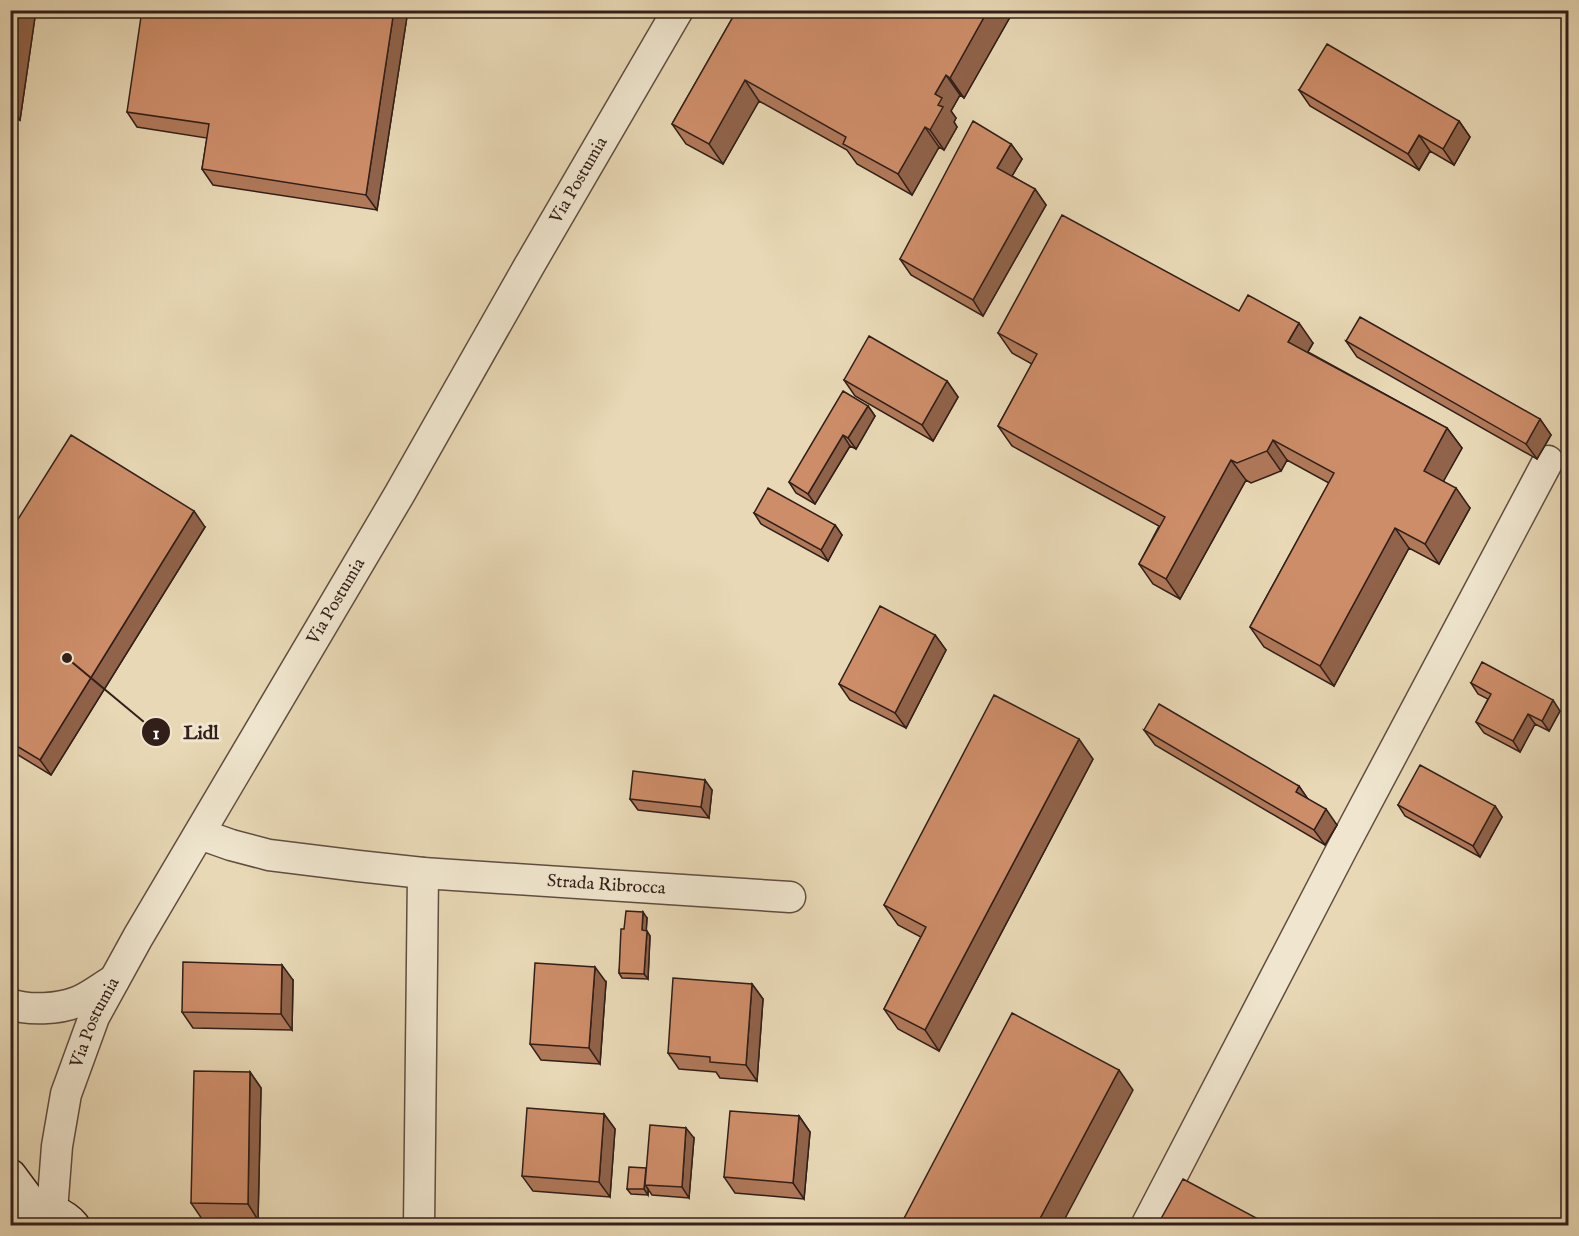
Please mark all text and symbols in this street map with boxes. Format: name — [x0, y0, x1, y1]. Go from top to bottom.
street label: Via Postumia — [544, 133, 613, 229]
street label: Via Postumia — [301, 554, 371, 650]
callout: Lidl — [141, 713, 231, 751]
text: Lidl — [183, 721, 219, 746]
text: 1 — [153, 723, 160, 746]
street label: Strada Ribrocca — [546, 870, 667, 900]
street label: Via Postumia — [65, 973, 125, 1072]

